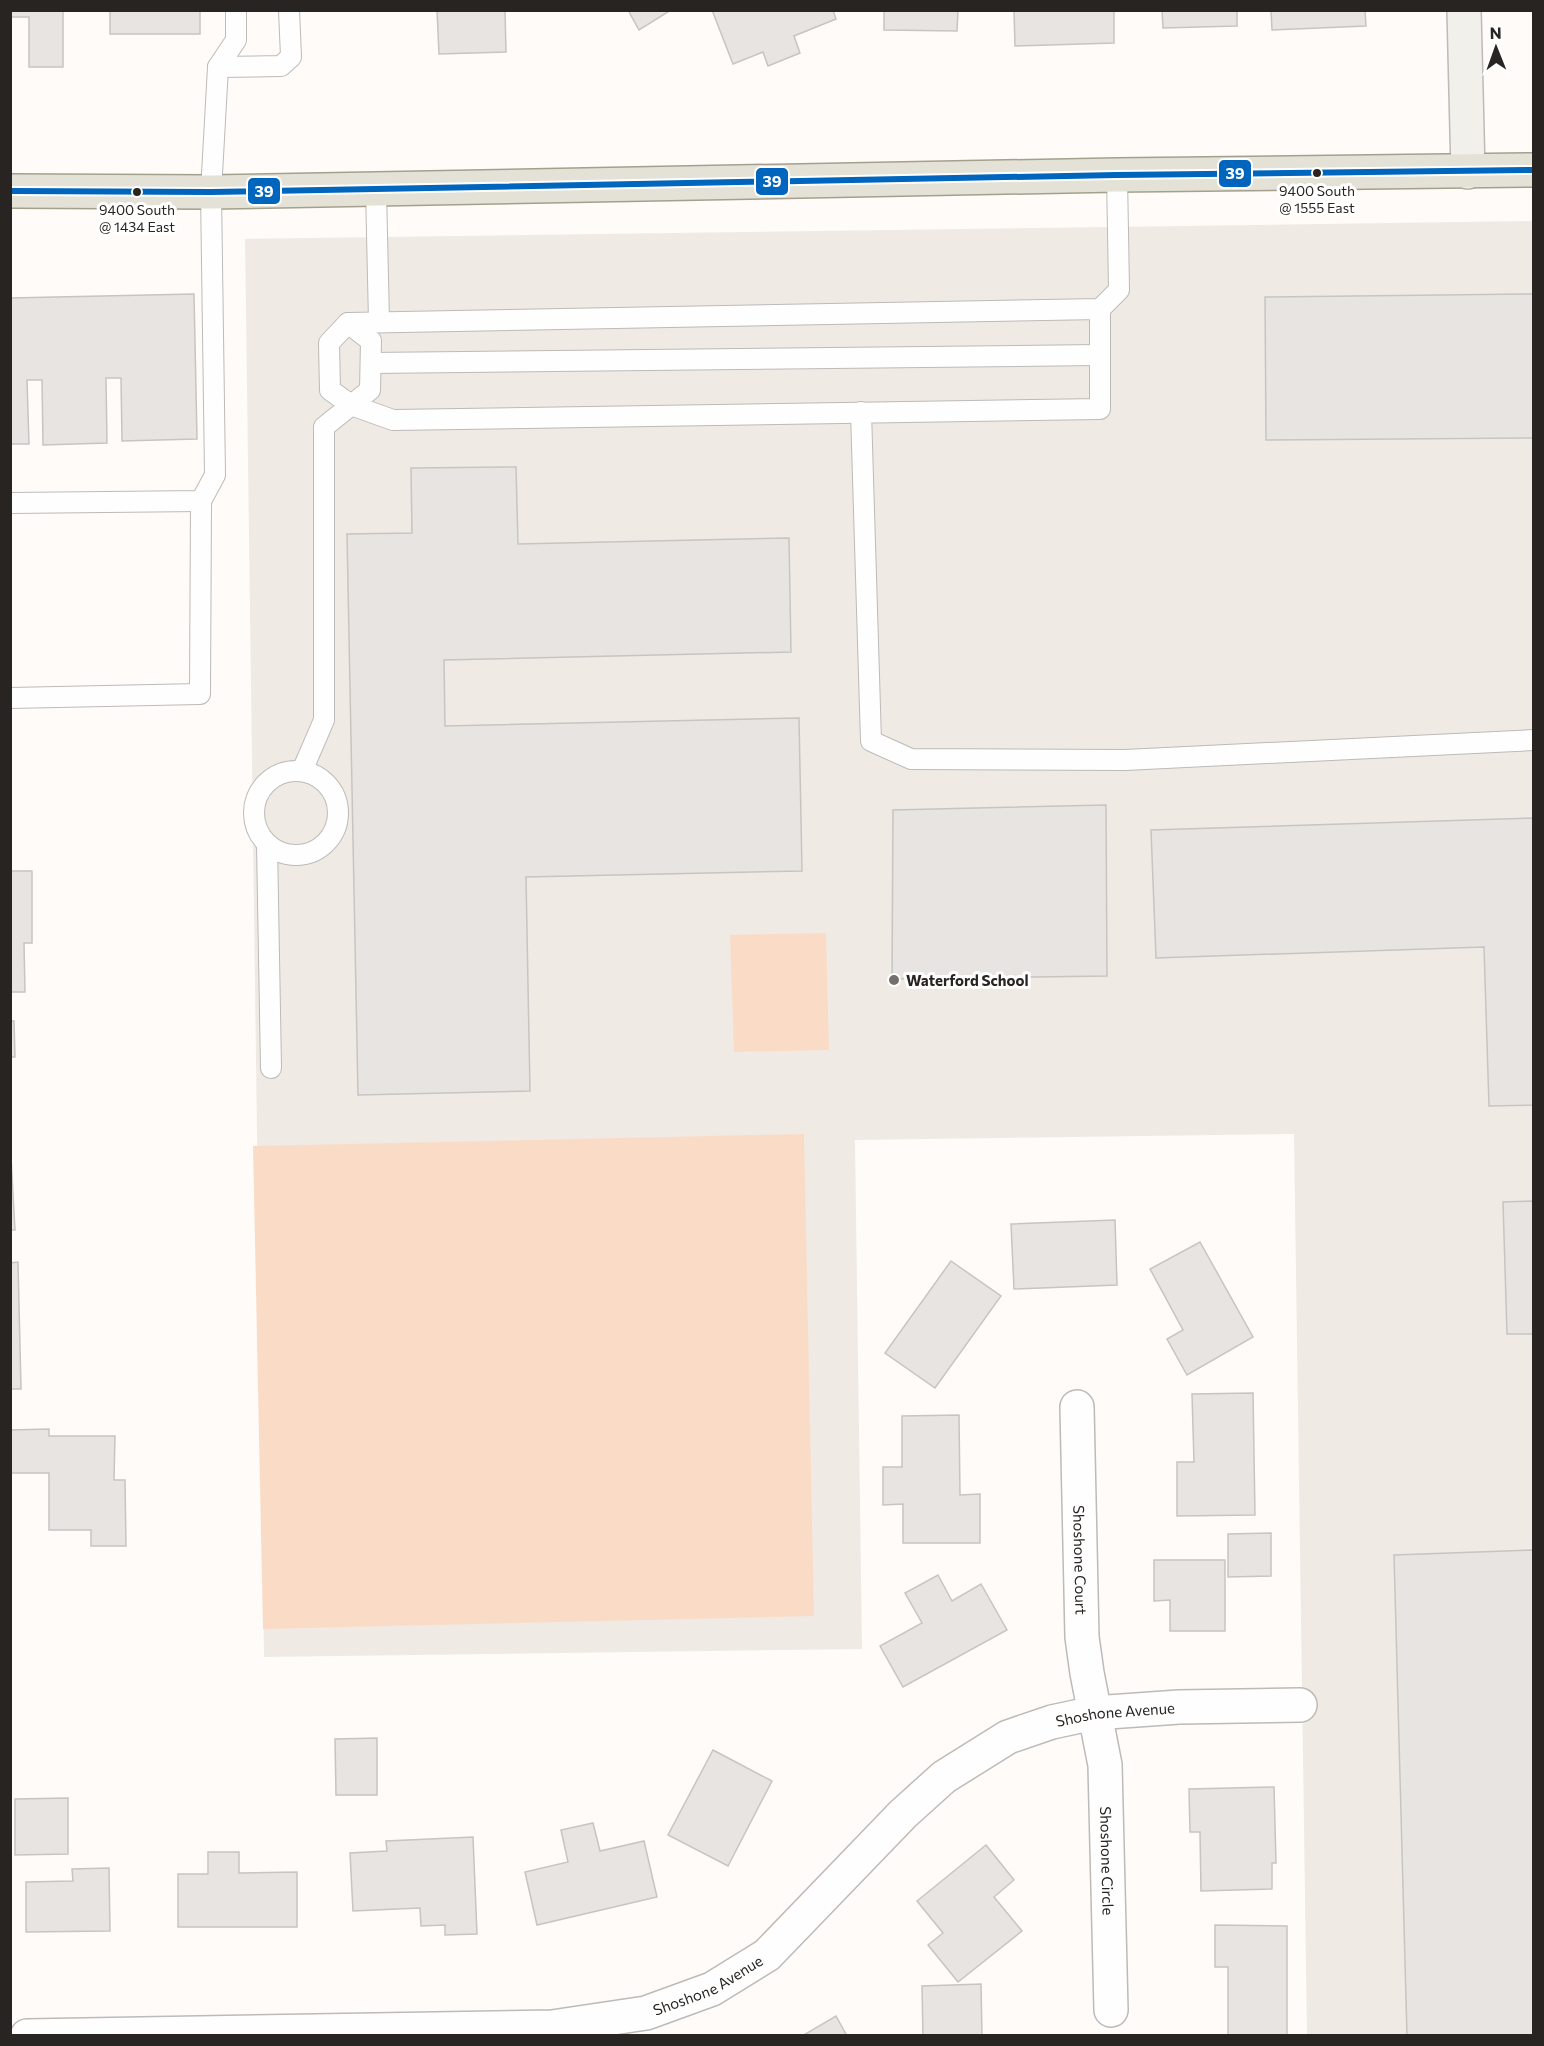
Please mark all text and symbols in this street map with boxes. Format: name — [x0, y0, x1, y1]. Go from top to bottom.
north arrow — [1466, 18, 1526, 78]
text: N — [1490, 23, 1502, 42]
line badge: 39 — [1218, 159, 1252, 188]
text: 39 — [1225, 163, 1245, 182]
line badge: 39 — [755, 167, 789, 196]
marker: 9400 South @ 1555 East — [1311, 167, 1323, 179]
text: 39 — [762, 171, 782, 190]
line badge: 39 — [247, 177, 281, 205]
text: 39 — [254, 181, 274, 200]
place label: 9400 South @ 1555 East — [1279, 182, 1355, 216]
marker: 9400 South @ 1434 East — [131, 186, 143, 198]
place label: 9400 South @ 1434 East — [99, 201, 175, 235]
place label: Waterford School — [906, 971, 1029, 989]
marker: Waterford School — [887, 973, 901, 987]
street label: Shoshone Court — [1070, 1505, 1091, 1615]
street label: Shoshone Avenue — [1054, 1698, 1176, 1730]
street label: Shoshone Circle — [1097, 1806, 1118, 1916]
street label: Shoshone Avenue — [650, 1951, 766, 2019]

